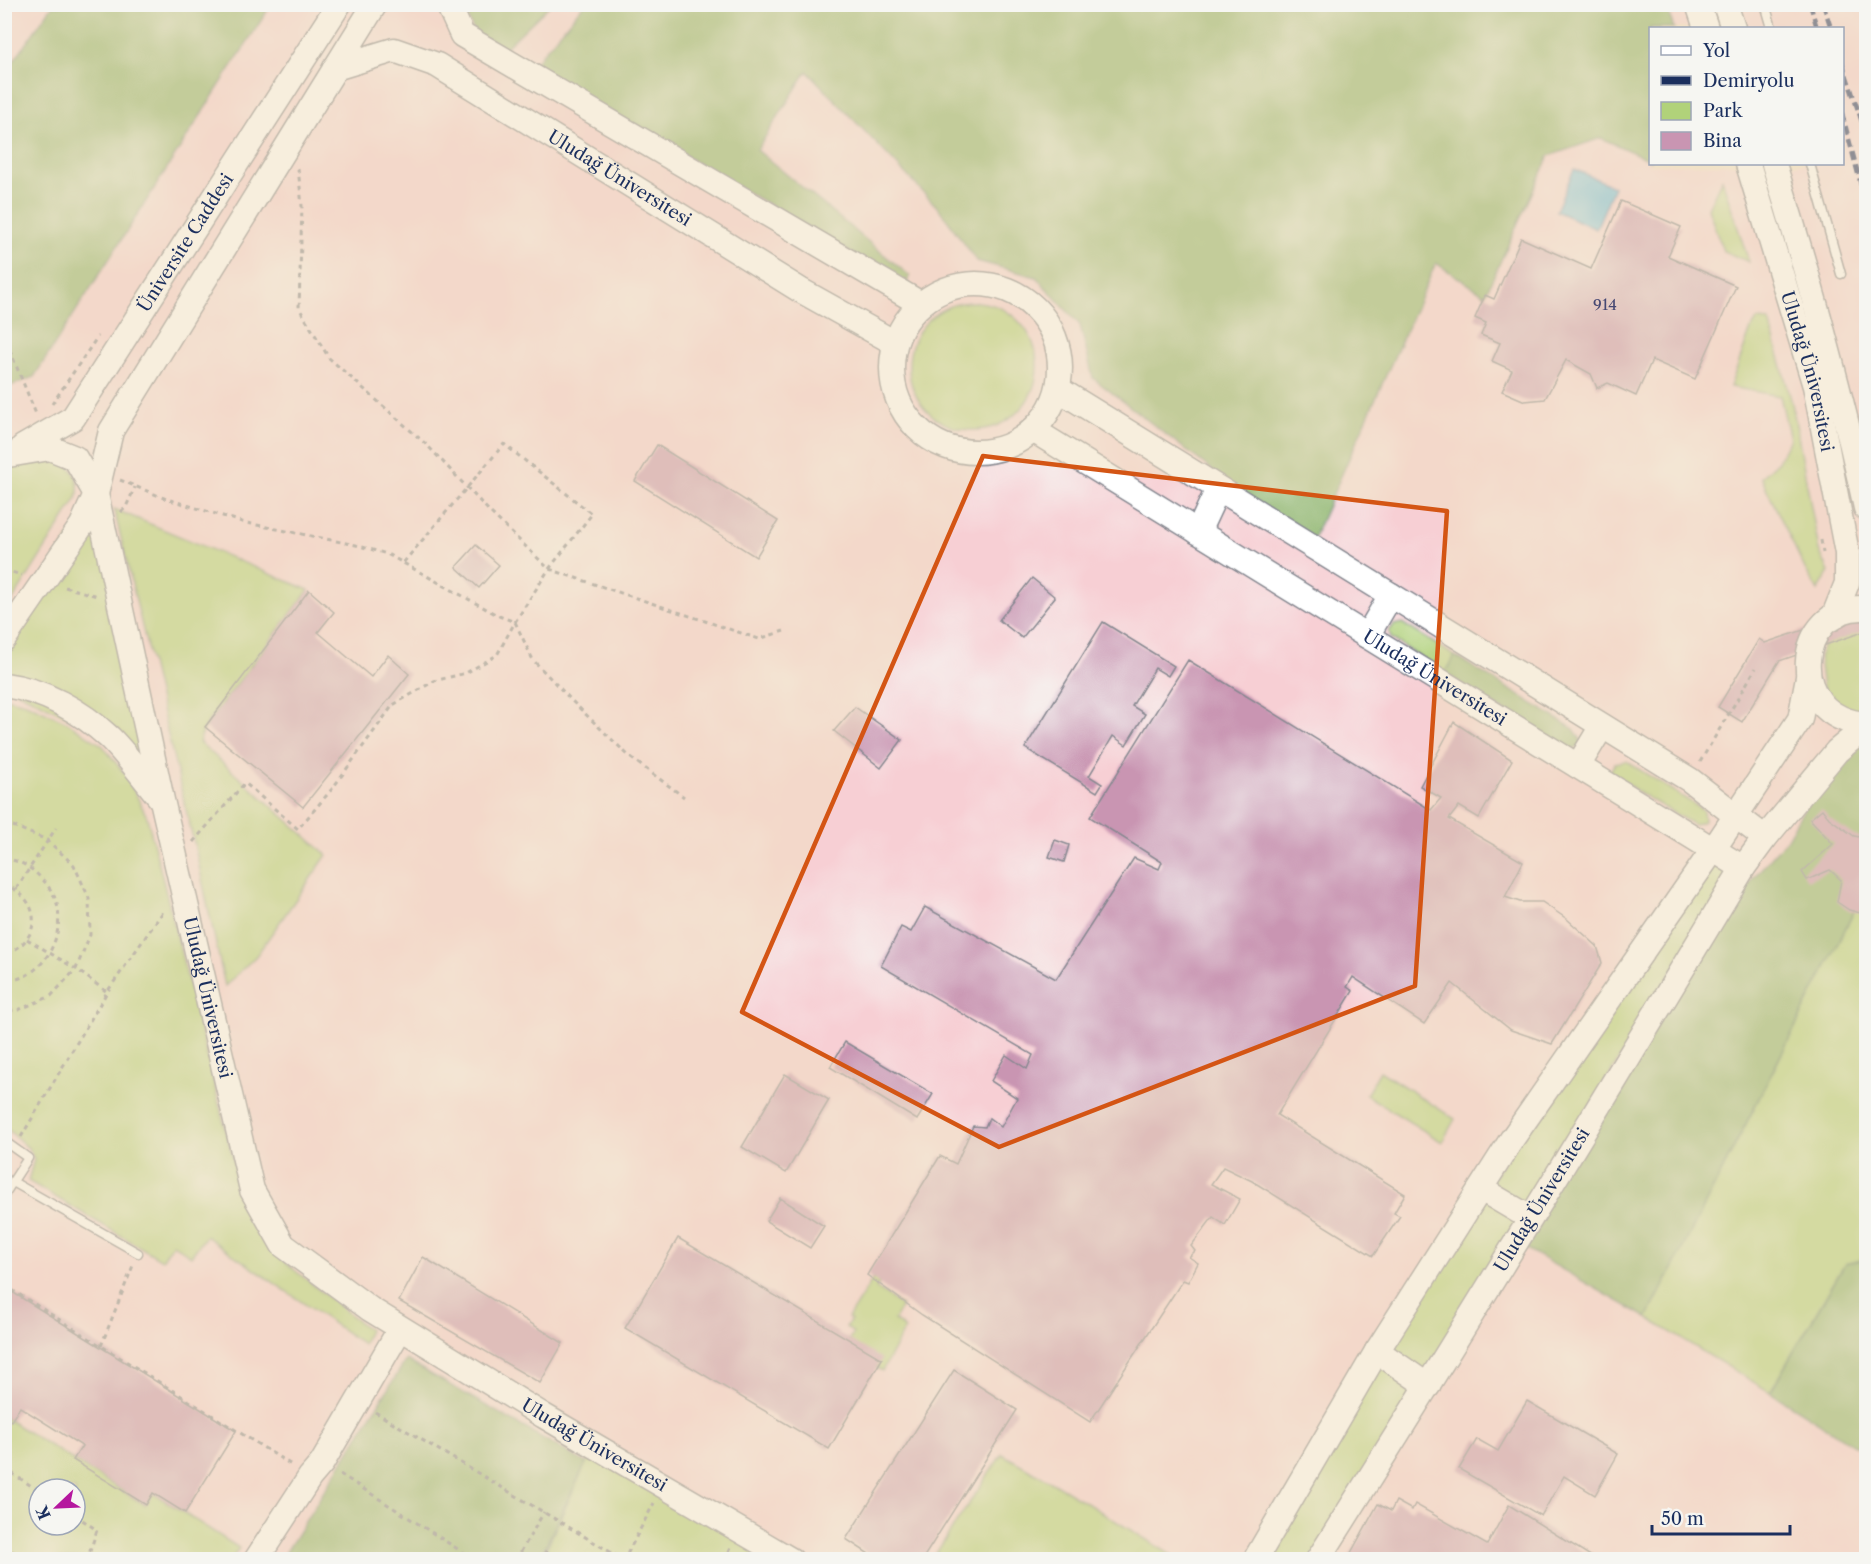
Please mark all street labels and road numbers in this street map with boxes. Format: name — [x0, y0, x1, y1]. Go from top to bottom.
street label: Uludağ Üniversitesi — [544, 125, 696, 231]
street label: Üniversite Caddesi — [132, 169, 238, 316]
street label: Uludağ Üniversitesi — [1776, 289, 1838, 454]
street label: Uludağ Üniversitesi — [1359, 625, 1511, 731]
street label: Uludağ Üniversitesi — [178, 915, 237, 1081]
street label: Uludağ Üniversitesi — [1489, 1123, 1595, 1276]
street label: Uludağ Üniversitesi — [517, 1394, 671, 1497]

